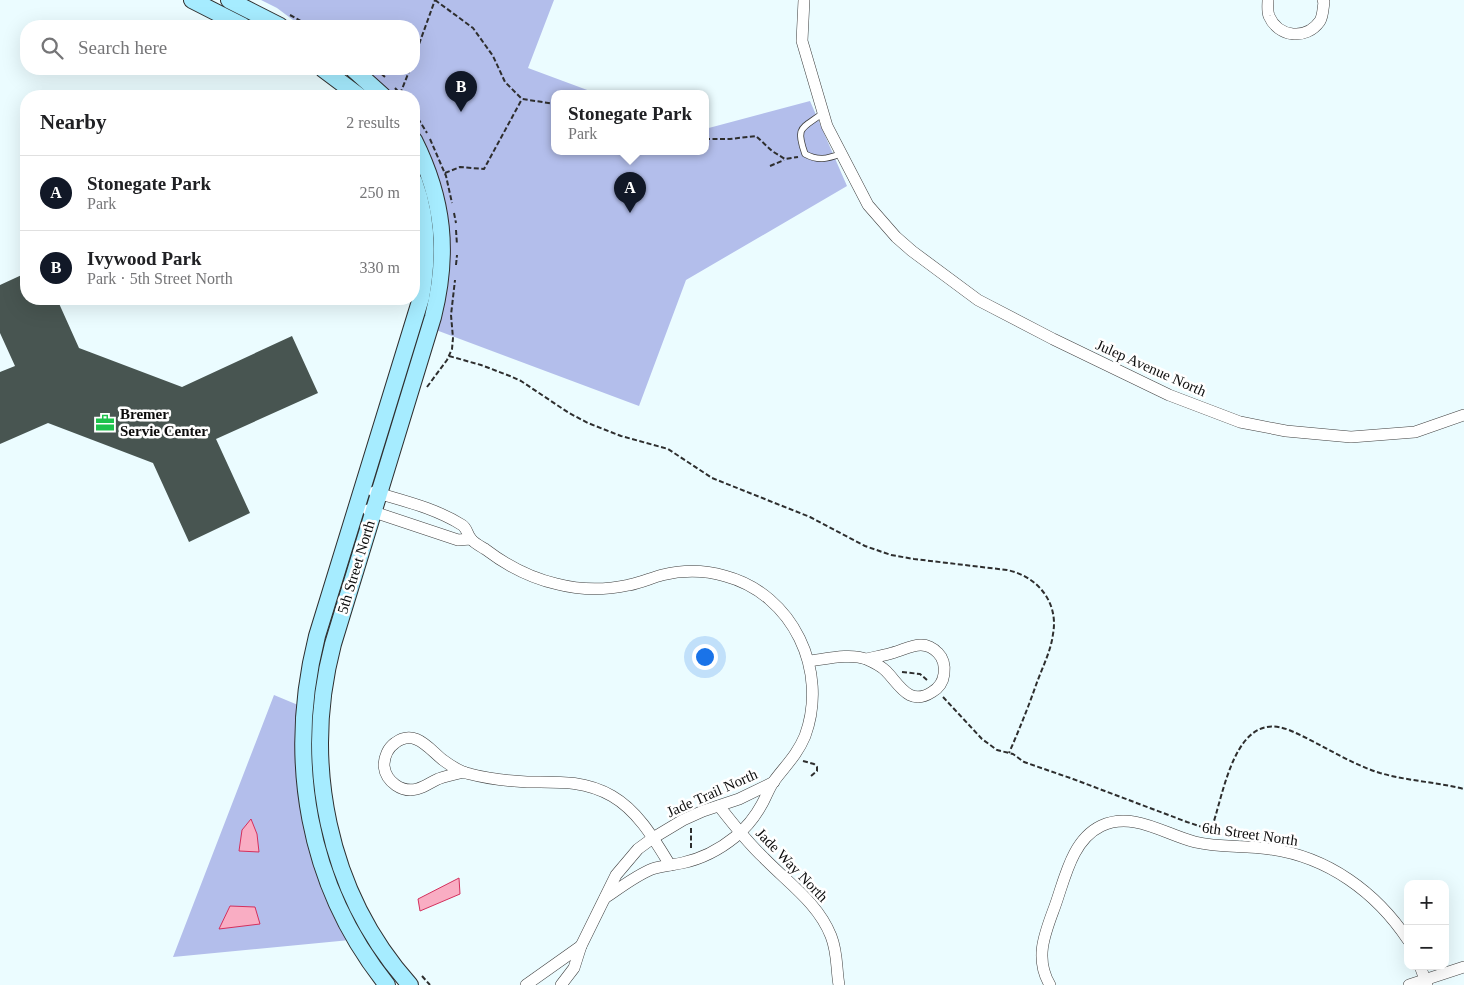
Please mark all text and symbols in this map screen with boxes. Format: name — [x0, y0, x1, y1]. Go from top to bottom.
search box — [20, 20, 420, 75]
icon: search — [38, 34, 66, 62]
text: Search here — [78, 37, 167, 58]
pin: B — [445, 71, 477, 112]
popup — [551, 90, 709, 155]
text: Stonegate Park — [568, 103, 692, 124]
text: Nearby — [40, 110, 107, 134]
text: 2 results — [346, 114, 400, 131]
text: Park — [568, 125, 597, 142]
pin: A — [614, 172, 646, 213]
text: Stonegate Park — [87, 173, 211, 194]
text: A — [50, 184, 62, 201]
text: 250 m — [360, 184, 400, 201]
text: Park — [87, 195, 116, 212]
text: Ivywood Park — [87, 248, 202, 269]
text: B — [51, 259, 61, 276]
text: 330 m — [360, 259, 400, 276]
text: Park · 5th Street North — [87, 270, 233, 287]
street label: Julep Avenue North — [1093, 337, 1209, 400]
place label: Bremer Servie Center — [120, 406, 208, 439]
office icon: Bremer Servie Center — [94, 412, 116, 434]
street label: 5th Street North — [334, 518, 378, 616]
your location — [692, 644, 718, 670]
street label: Jade Trail North — [664, 766, 760, 820]
street label: 6th Street North — [1201, 819, 1299, 849]
street label: Jade Way North — [753, 825, 831, 905]
map controls — [1404, 880, 1449, 970]
button: + — [1404, 880, 1449, 925]
button: − — [1404, 925, 1449, 970]

